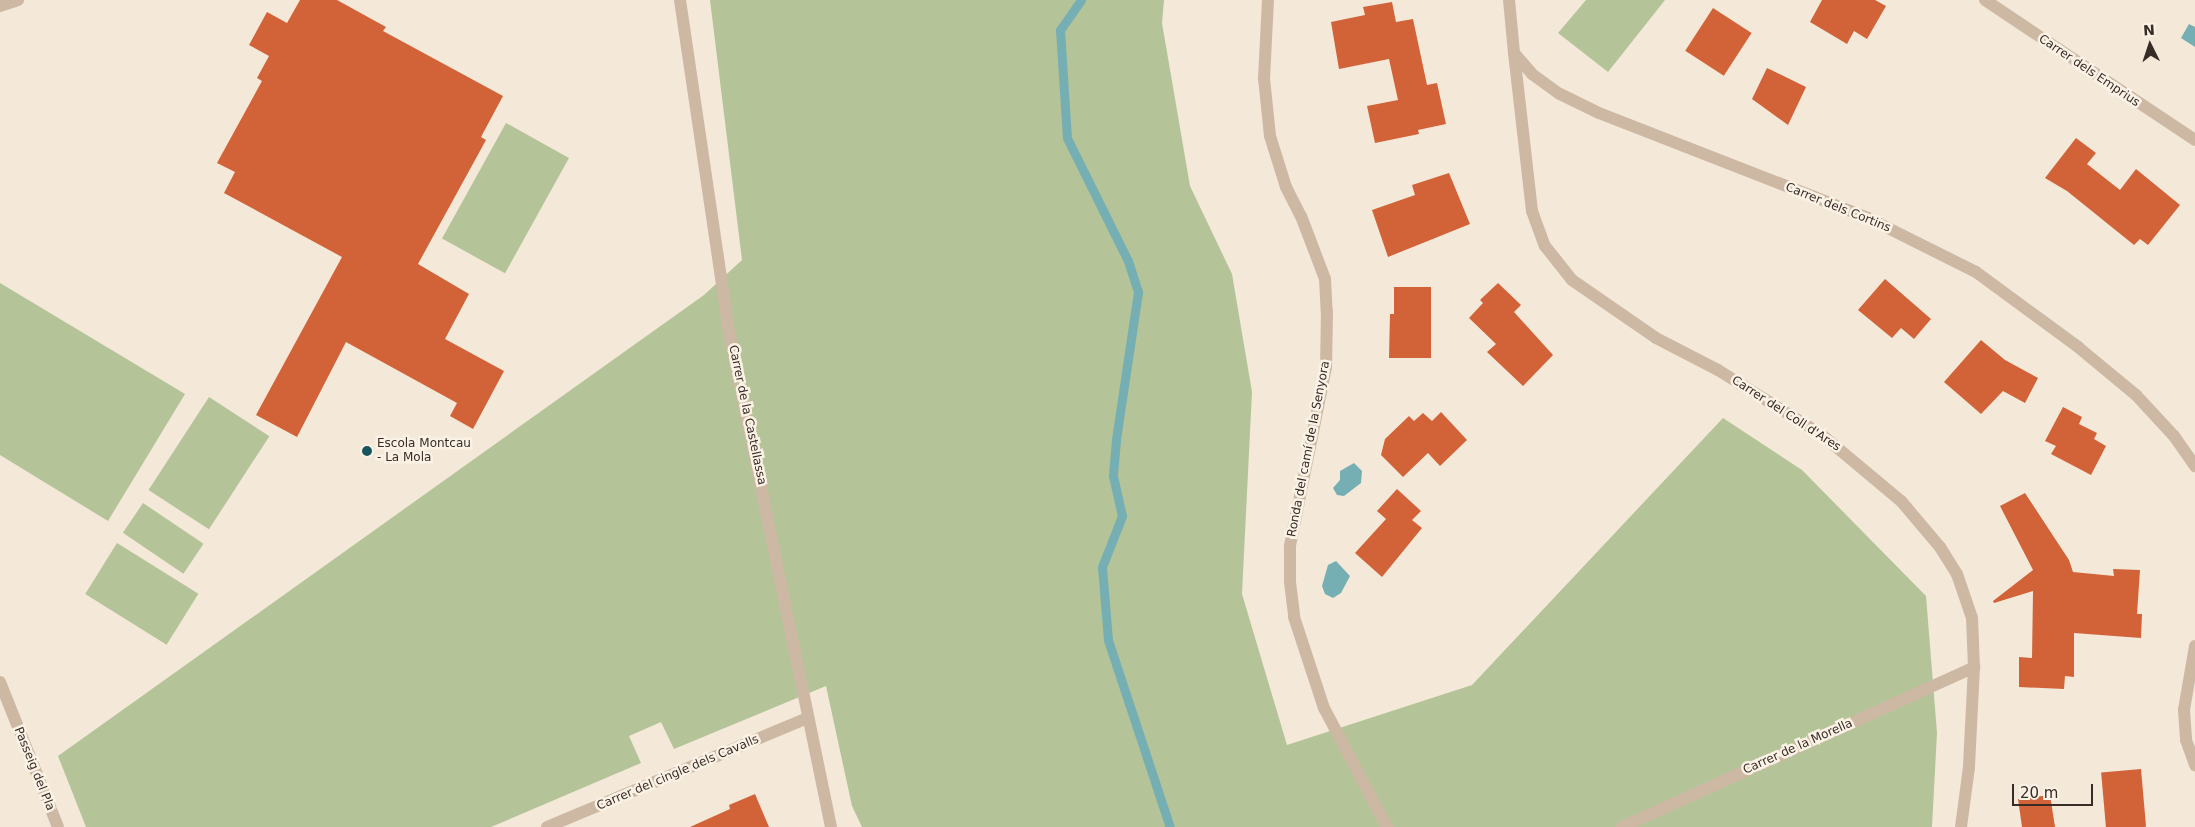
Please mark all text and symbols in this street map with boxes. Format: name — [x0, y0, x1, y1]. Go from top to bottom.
north arrow — [2125, 20, 2175, 70]
text: N — [2143, 22, 2155, 38]
street label: Carrer dels Emprius — [2036, 32, 2142, 110]
street label: Carrer dels Cortins — [1783, 180, 1893, 236]
street label: Carrer de la Castellassa — [725, 344, 769, 486]
street label: Ronda del camí de la Senyora — [1285, 360, 1333, 538]
street label: Carrer del Coll d'Ares — [1729, 373, 1843, 455]
place label: Escola Montcau - La Mola — [377, 437, 471, 465]
marker: Escola Montcau - La Mola — [361, 445, 373, 457]
street label: Carrer de la Morella — [1741, 716, 1855, 778]
street label: Passeig del Pla — [11, 725, 57, 813]
street label: Carrer del cingle dels Cavalls — [595, 732, 761, 814]
scale bar — [2015, 774, 2096, 806]
text: 20 m — [2020, 784, 2058, 802]

